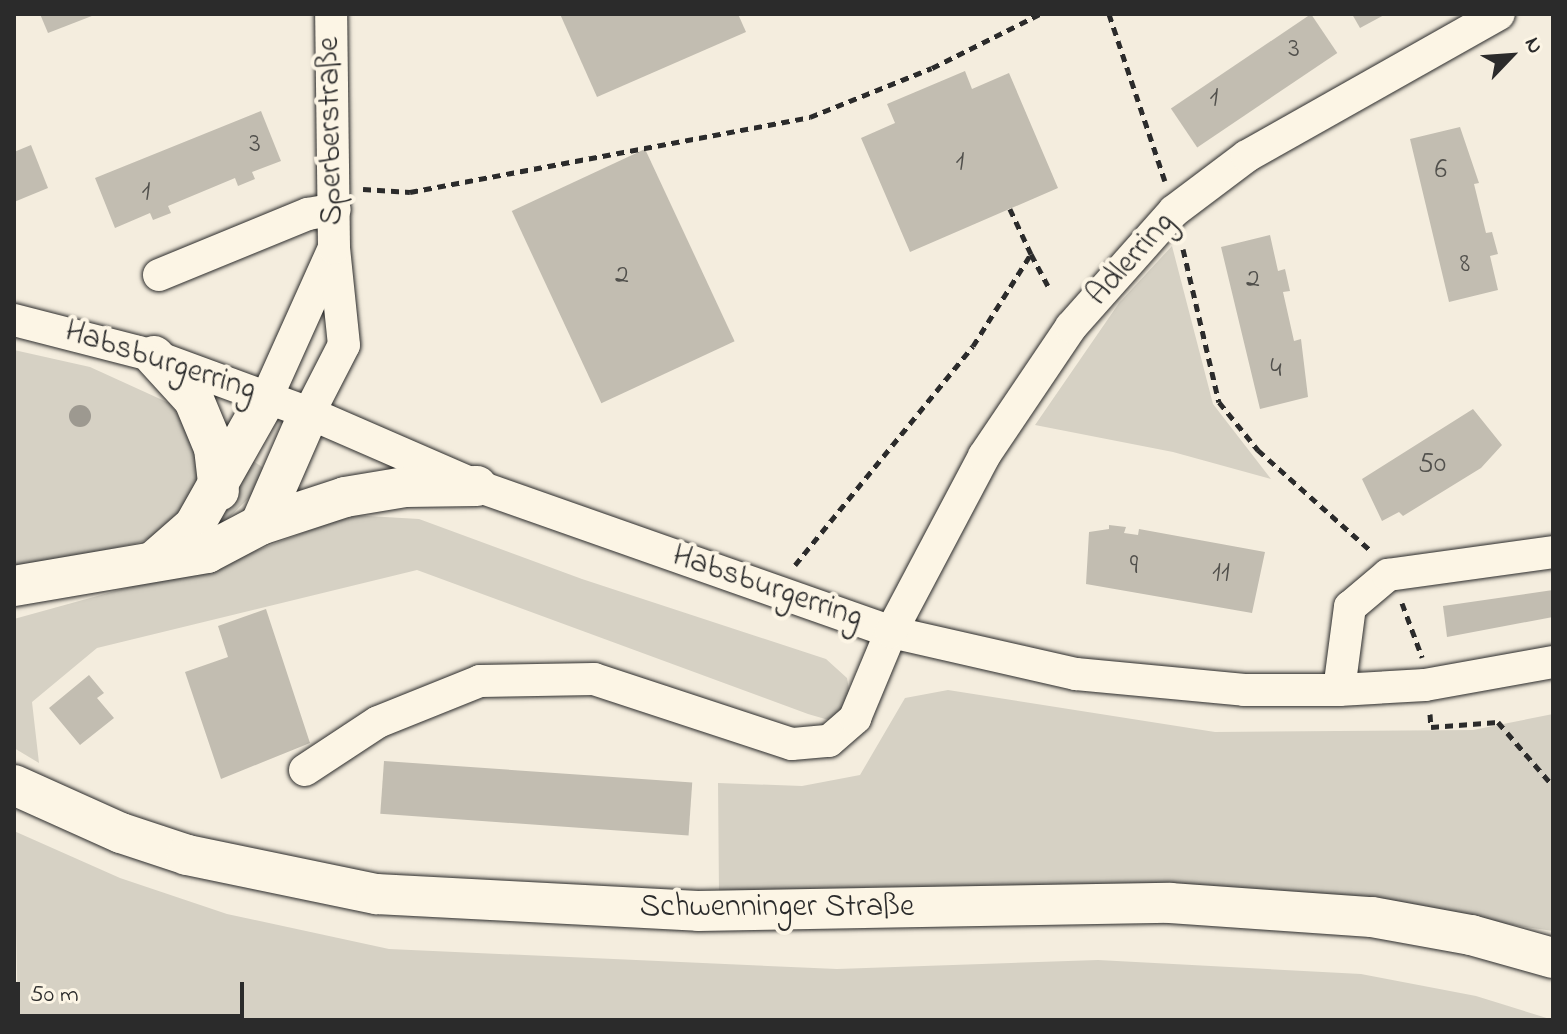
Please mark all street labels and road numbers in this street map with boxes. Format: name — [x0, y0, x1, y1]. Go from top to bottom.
street label: Sperberstraße — [311, 36, 353, 226]
street label: Adlerring — [1080, 205, 1184, 315]
street label: Habsburgerring — [60, 313, 260, 411]
street label: Habsburgerring — [667, 538, 867, 638]
street label: Schwenninger Straße — [640, 889, 914, 927]

